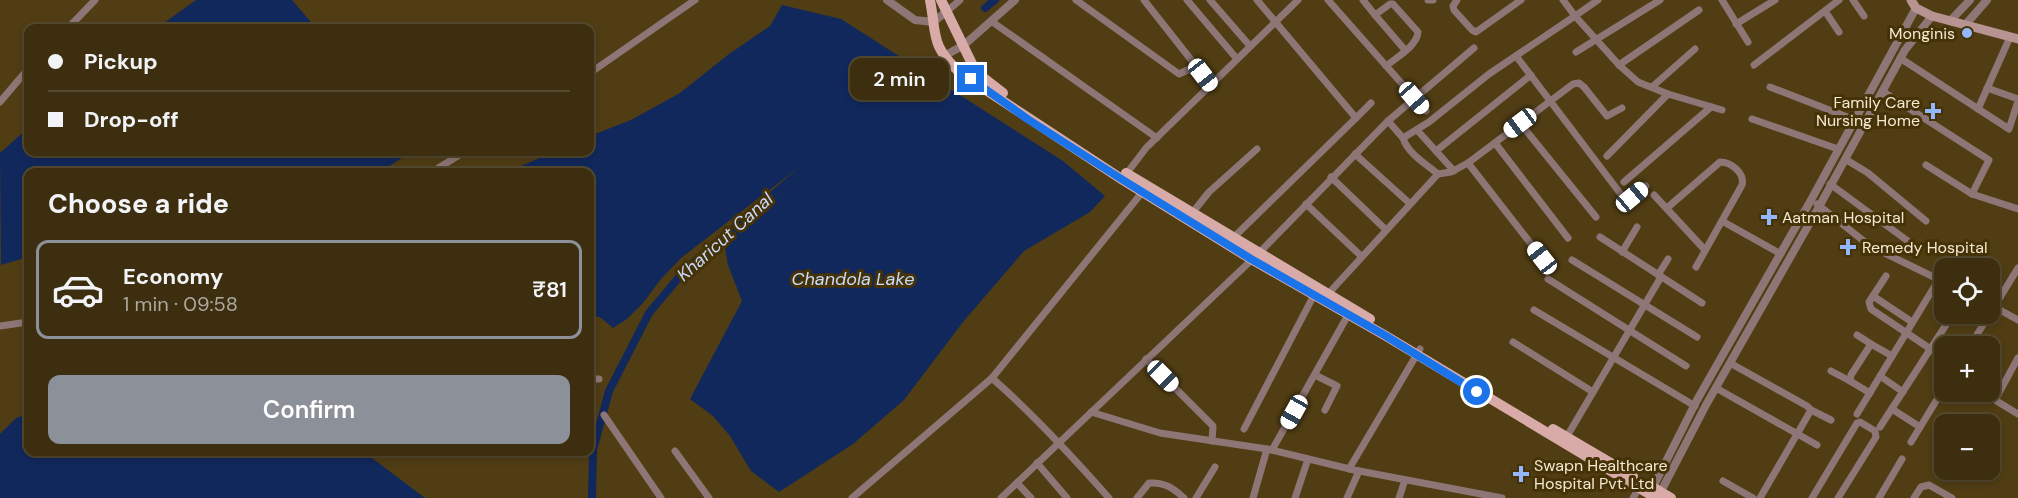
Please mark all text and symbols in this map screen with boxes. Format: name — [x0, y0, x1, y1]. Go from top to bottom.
place label: Monginis — [1889, 23, 1955, 44]
marker: Monginis — [1960, 26, 1974, 40]
text: Pickup — [84, 47, 158, 76]
car — [1185, 55, 1221, 95]
callout: 2 min — [851, 58, 950, 100]
route end — [957, 65, 984, 92]
text: 2 min — [873, 66, 926, 92]
car — [1395, 79, 1433, 117]
place label: Family Care Nursing Home — [1816, 92, 1920, 131]
marker: Family Care Nursing Home — [1924, 102, 1942, 120]
text: Drop-off — [84, 105, 179, 134]
car — [1500, 105, 1540, 141]
car — [1612, 179, 1652, 215]
text: Choose a ride — [48, 186, 229, 221]
water label: Kharicut Canal — [672, 187, 779, 287]
place label: Aatman Hospital — [1782, 207, 1904, 228]
marker: Aatman Hospital — [1760, 208, 1778, 226]
place label: Remedy Hospital — [1862, 237, 1987, 258]
car — [1524, 238, 1560, 278]
marker: Remedy Hospital — [1839, 238, 1857, 256]
map controls — [1934, 258, 2000, 480]
button: locate — [1934, 258, 2000, 324]
text: Economy — [123, 262, 223, 291]
icon: car — [51, 263, 105, 317]
water label: Chandola Lake — [791, 267, 915, 291]
text: ₹81 — [532, 275, 567, 304]
text: 1 min · 09:58 — [123, 291, 238, 317]
button: + — [1934, 336, 2000, 402]
car — [1144, 357, 1182, 395]
button: Confirm — [48, 375, 570, 444]
route start — [1463, 378, 1490, 405]
car — [1277, 392, 1311, 432]
button: − — [1934, 414, 2000, 480]
place label: Swapn Healthcare Hospital Pvt. Ltd — [1534, 455, 1668, 494]
marker: Swapn Healthcare Hospital Pvt. Ltd — [1512, 465, 1530, 483]

